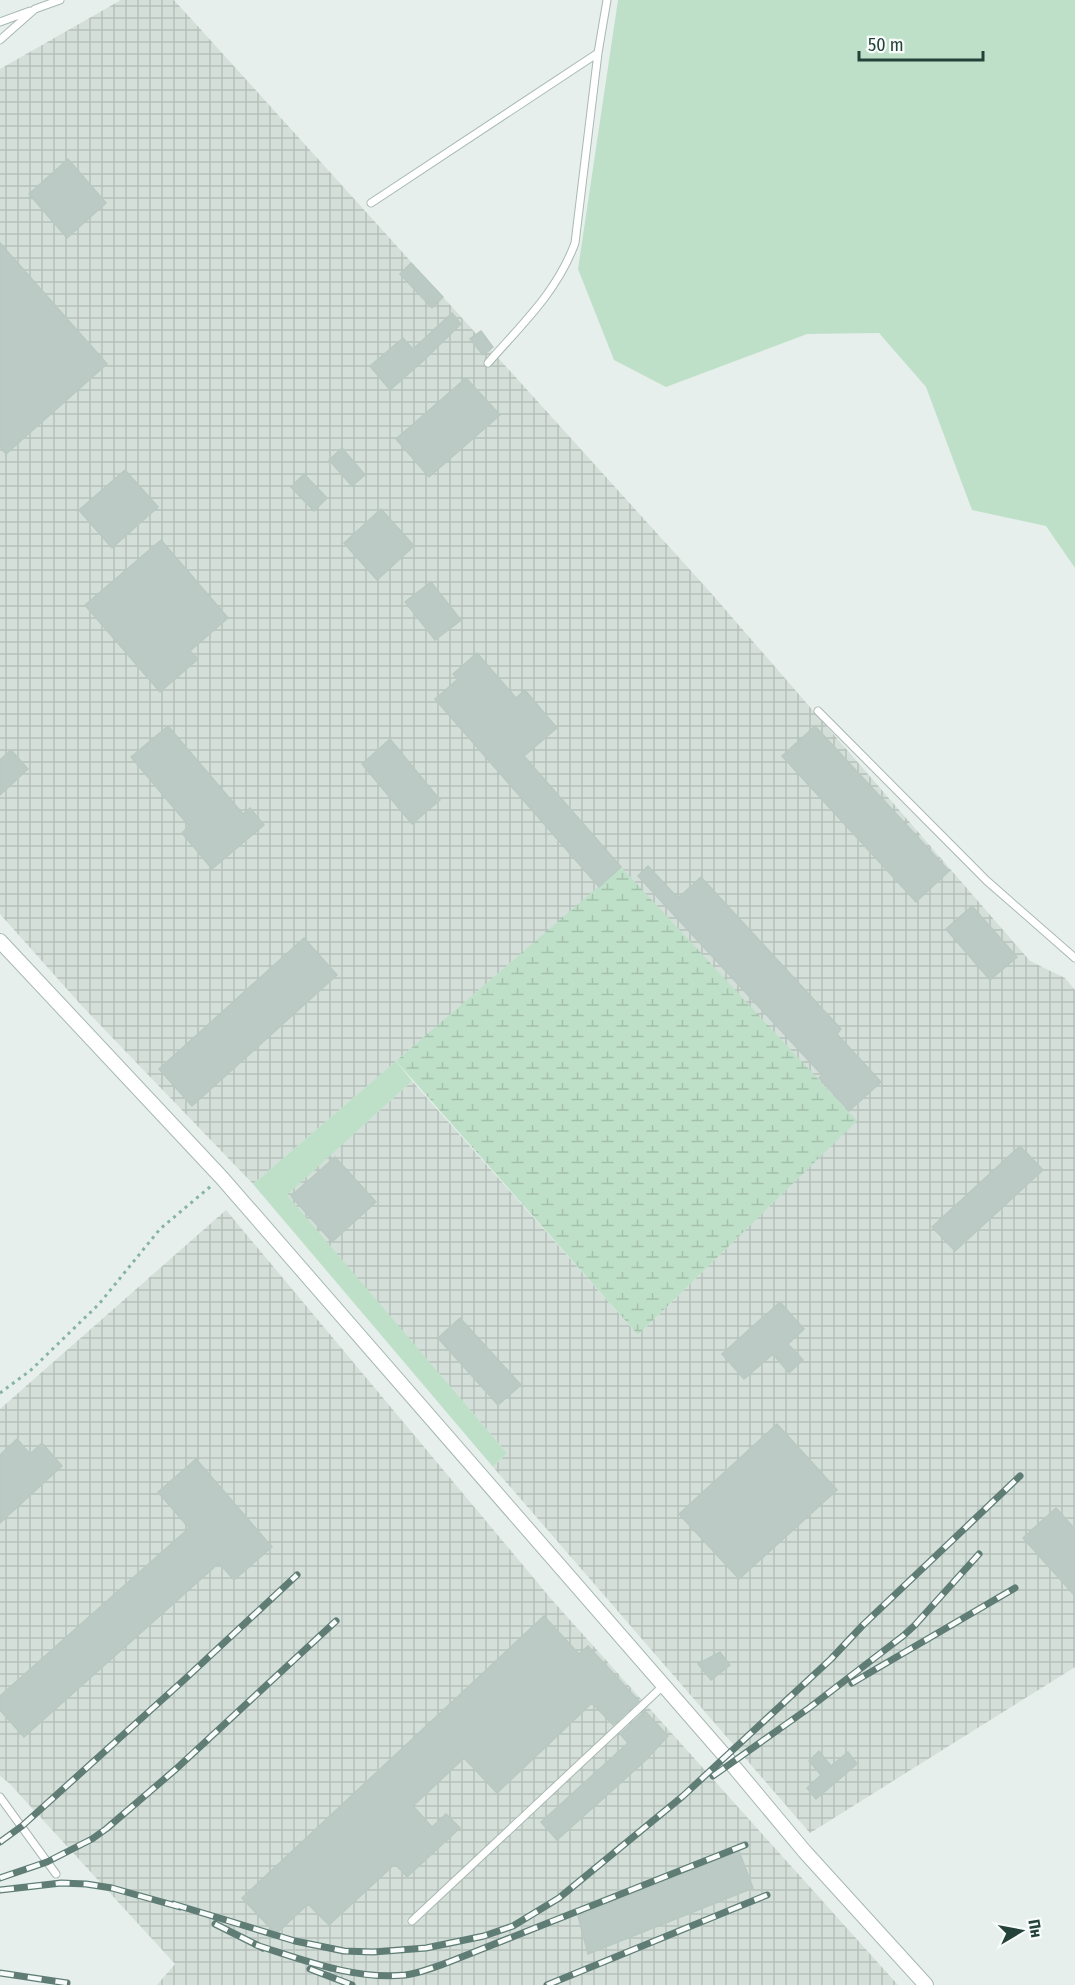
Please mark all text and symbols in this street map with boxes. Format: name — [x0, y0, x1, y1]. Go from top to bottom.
scale bar — [859, 24, 984, 62]
text: 50 m — [868, 34, 904, 56]
north arrow — [991, 1901, 1051, 1961]
text: Пн — [1024, 1918, 1046, 1939]

